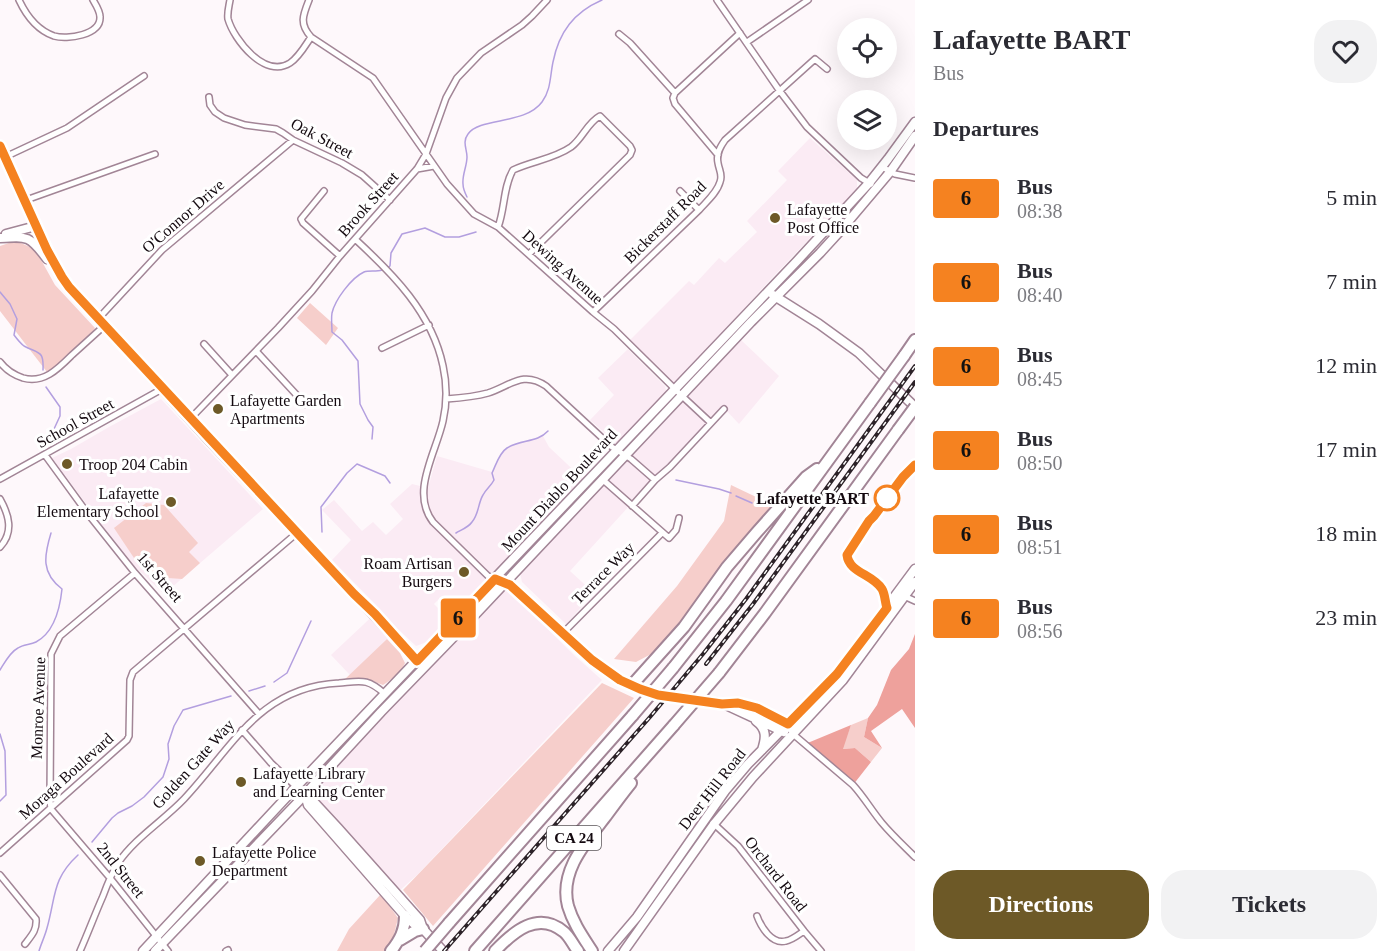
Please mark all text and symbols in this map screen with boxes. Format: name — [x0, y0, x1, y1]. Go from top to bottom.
map controls — [837, 18, 897, 150]
button: locate — [837, 18, 897, 78]
button: heart — [1314, 20, 1377, 83]
text: Lafayette BART — [933, 24, 1130, 55]
text: Bus — [933, 62, 964, 84]
button: layers — [837, 90, 897, 150]
street label: Oak Street — [288, 115, 356, 162]
text: Departures — [933, 116, 1039, 141]
street label: Brook Street — [334, 168, 402, 240]
text: Bus — [1017, 174, 1052, 199]
street label: O'Connor Drive — [139, 176, 227, 256]
street label: Bickerstaff Road — [621, 178, 709, 266]
text: 5 min — [1326, 185, 1377, 210]
text: 6 — [961, 186, 971, 210]
text: 08:38 — [1017, 200, 1063, 222]
place label: Lafayette Post Office — [787, 201, 859, 236]
marker: Lafayette Post Office — [768, 211, 782, 225]
street label: Dewing Avenue — [519, 226, 607, 308]
text: Bus — [1017, 258, 1052, 283]
text: 7 min — [1326, 269, 1377, 294]
text: 6 — [961, 270, 971, 294]
text: 08:40 — [1017, 284, 1063, 306]
text: Bus — [1017, 342, 1052, 367]
text: 12 min — [1315, 353, 1377, 378]
text: 6 — [961, 354, 971, 378]
text: 08:45 — [1017, 368, 1063, 390]
place label: Lafayette Garden Apartments — [230, 392, 341, 428]
street label: School Street — [33, 395, 117, 451]
marker: Lafayette Garden Apartments — [211, 402, 225, 416]
street label: Mount Diablo Boulevard — [498, 425, 620, 555]
text: Bus — [1017, 426, 1052, 451]
text: 17 min — [1315, 437, 1377, 462]
text: 6 — [961, 438, 971, 462]
text: 08:50 — [1017, 452, 1063, 474]
place label: Troop 204 Cabin — [79, 456, 188, 474]
marker: Troop 204 Cabin — [60, 457, 74, 471]
place label: Lafayette Elementary School — [37, 485, 160, 521]
marker: Lafayette BART — [874, 485, 900, 511]
place label: Lafayette BART — [756, 490, 869, 508]
marker: Lafayette Elementary School — [164, 495, 178, 509]
text: Bus — [1017, 510, 1052, 535]
text: 18 min — [1315, 521, 1377, 546]
text: 6 — [961, 522, 971, 546]
text: 08:51 — [1017, 536, 1063, 558]
street label: Terrace Way — [569, 539, 638, 608]
street label: 1st Street — [134, 549, 186, 606]
place label: Roam Artisan Burgers — [364, 555, 452, 591]
marker: Roam Artisan Burgers — [457, 565, 471, 579]
text: Bus — [1017, 594, 1052, 619]
line badge: 6 — [438, 598, 478, 638]
text: 23 min — [1315, 605, 1377, 630]
text: 6 — [453, 606, 463, 630]
text: 6 — [961, 606, 971, 630]
text: 08:56 — [1017, 620, 1063, 642]
street label: Monroe Avenue — [28, 657, 48, 759]
street label: Golden Gate Way — [149, 716, 238, 813]
street label: Moraga Boulevard — [16, 729, 117, 823]
street label: Deer Hill Road — [675, 745, 749, 833]
place label: Lafayette Library and Learning Center — [253, 765, 385, 801]
marker: Lafayette Library and Learning Center — [234, 775, 248, 789]
road number: CA 24 — [547, 826, 601, 850]
street label: Orchard Road — [742, 833, 810, 915]
street label: 2nd Street — [94, 839, 149, 901]
place label: Lafayette Police Department — [212, 844, 316, 880]
marker: Lafayette Police Department — [193, 854, 207, 868]
button: Directions — [933, 870, 1149, 939]
button: Tickets — [1161, 870, 1377, 939]

